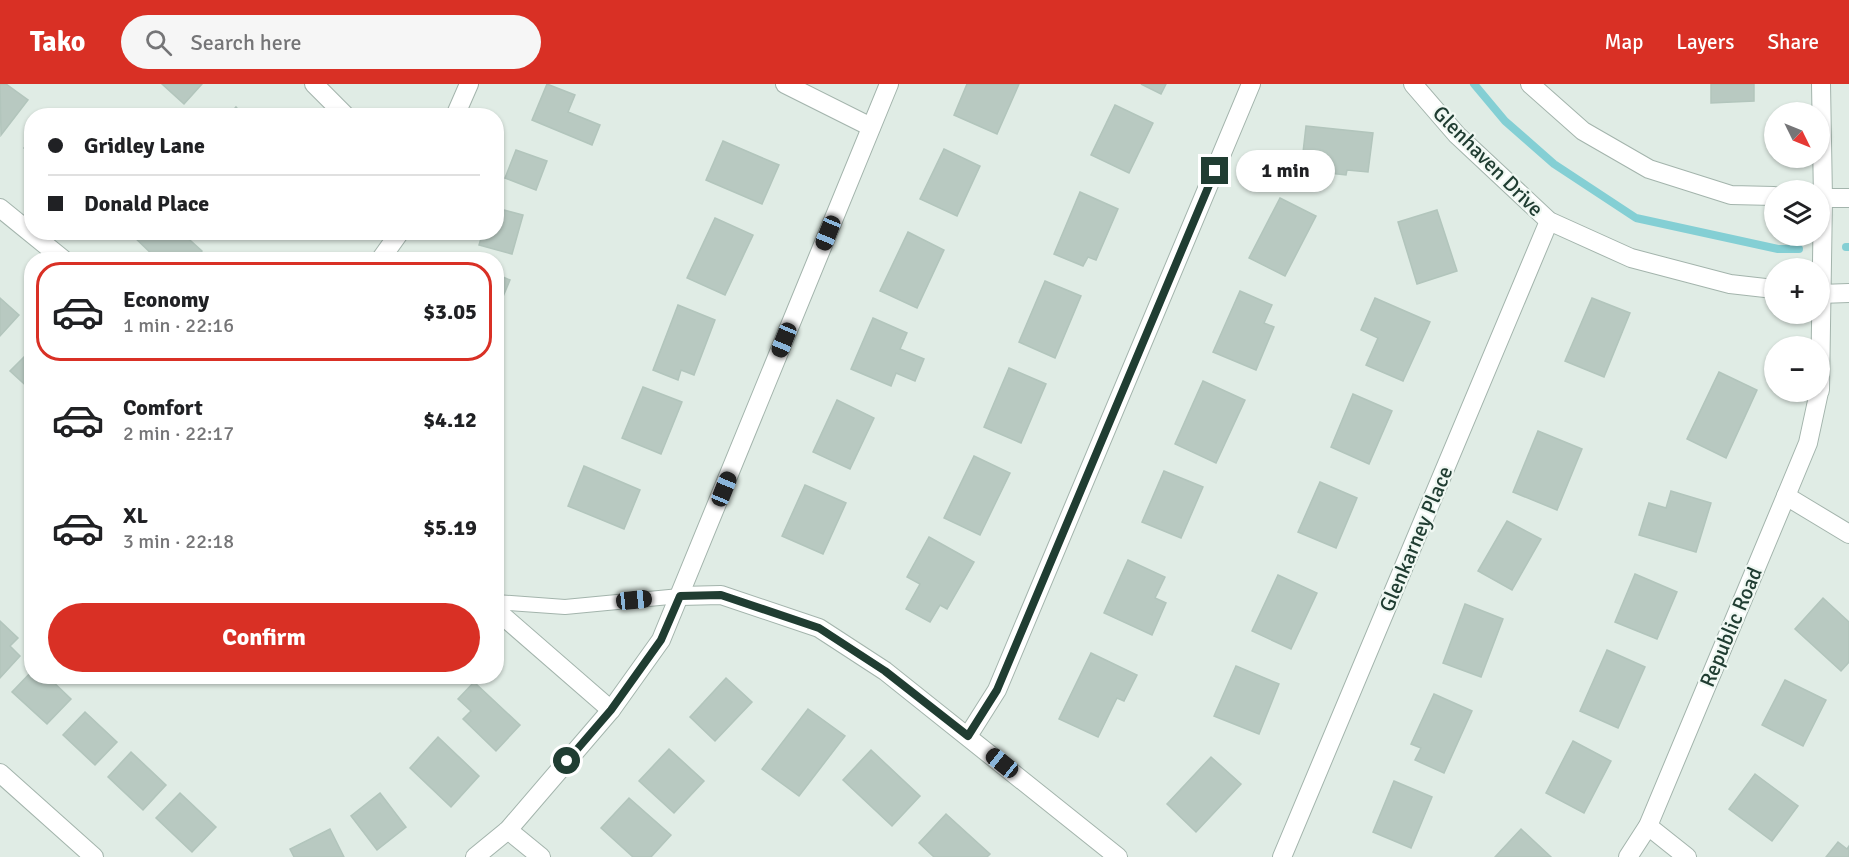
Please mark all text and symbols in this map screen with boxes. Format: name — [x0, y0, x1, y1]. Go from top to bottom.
search box — [121, 15, 541, 69]
text: Tako — [30, 25, 85, 59]
icon: search — [142, 26, 175, 59]
text: Search here — [190, 29, 301, 56]
text: Map — [1605, 29, 1643, 55]
text: Layers — [1676, 29, 1734, 55]
text: Share — [1767, 29, 1819, 55]
street label: Glenhaven Drive — [1427, 100, 1549, 222]
north arrow — [1764, 102, 1830, 168]
map controls — [1764, 102, 1830, 402]
text: Gridley Lane — [84, 132, 205, 159]
callout: 1 min — [1236, 150, 1335, 192]
route end — [1201, 157, 1228, 184]
text: 1 min — [1261, 158, 1310, 183]
button: layers — [1764, 180, 1830, 246]
text: Donald Place — [84, 190, 209, 217]
car — [813, 213, 843, 253]
button: + — [1764, 258, 1830, 324]
icon: car — [51, 285, 105, 339]
text: Economy — [123, 286, 209, 313]
text: $3.05 — [423, 298, 477, 325]
text: 1 min · 22:16 — [123, 313, 234, 338]
car — [769, 320, 799, 360]
button: − — [1764, 336, 1830, 402]
icon: car — [51, 393, 105, 447]
text: Comfort — [123, 394, 203, 421]
text: $4.12 — [423, 406, 477, 433]
text: 2 min · 22:17 — [123, 421, 234, 446]
street label: Glenkarney Place — [1374, 462, 1458, 616]
car — [709, 469, 739, 509]
icon: car — [51, 501, 105, 555]
text: XL — [123, 502, 148, 529]
text: $5.19 — [423, 514, 477, 541]
text: 3 min · 22:18 — [123, 529, 234, 554]
street label: Republic Road — [1694, 563, 1768, 691]
car — [615, 589, 653, 611]
button: Confirm — [48, 603, 480, 672]
car — [982, 745, 1022, 781]
route start — [553, 747, 580, 774]

